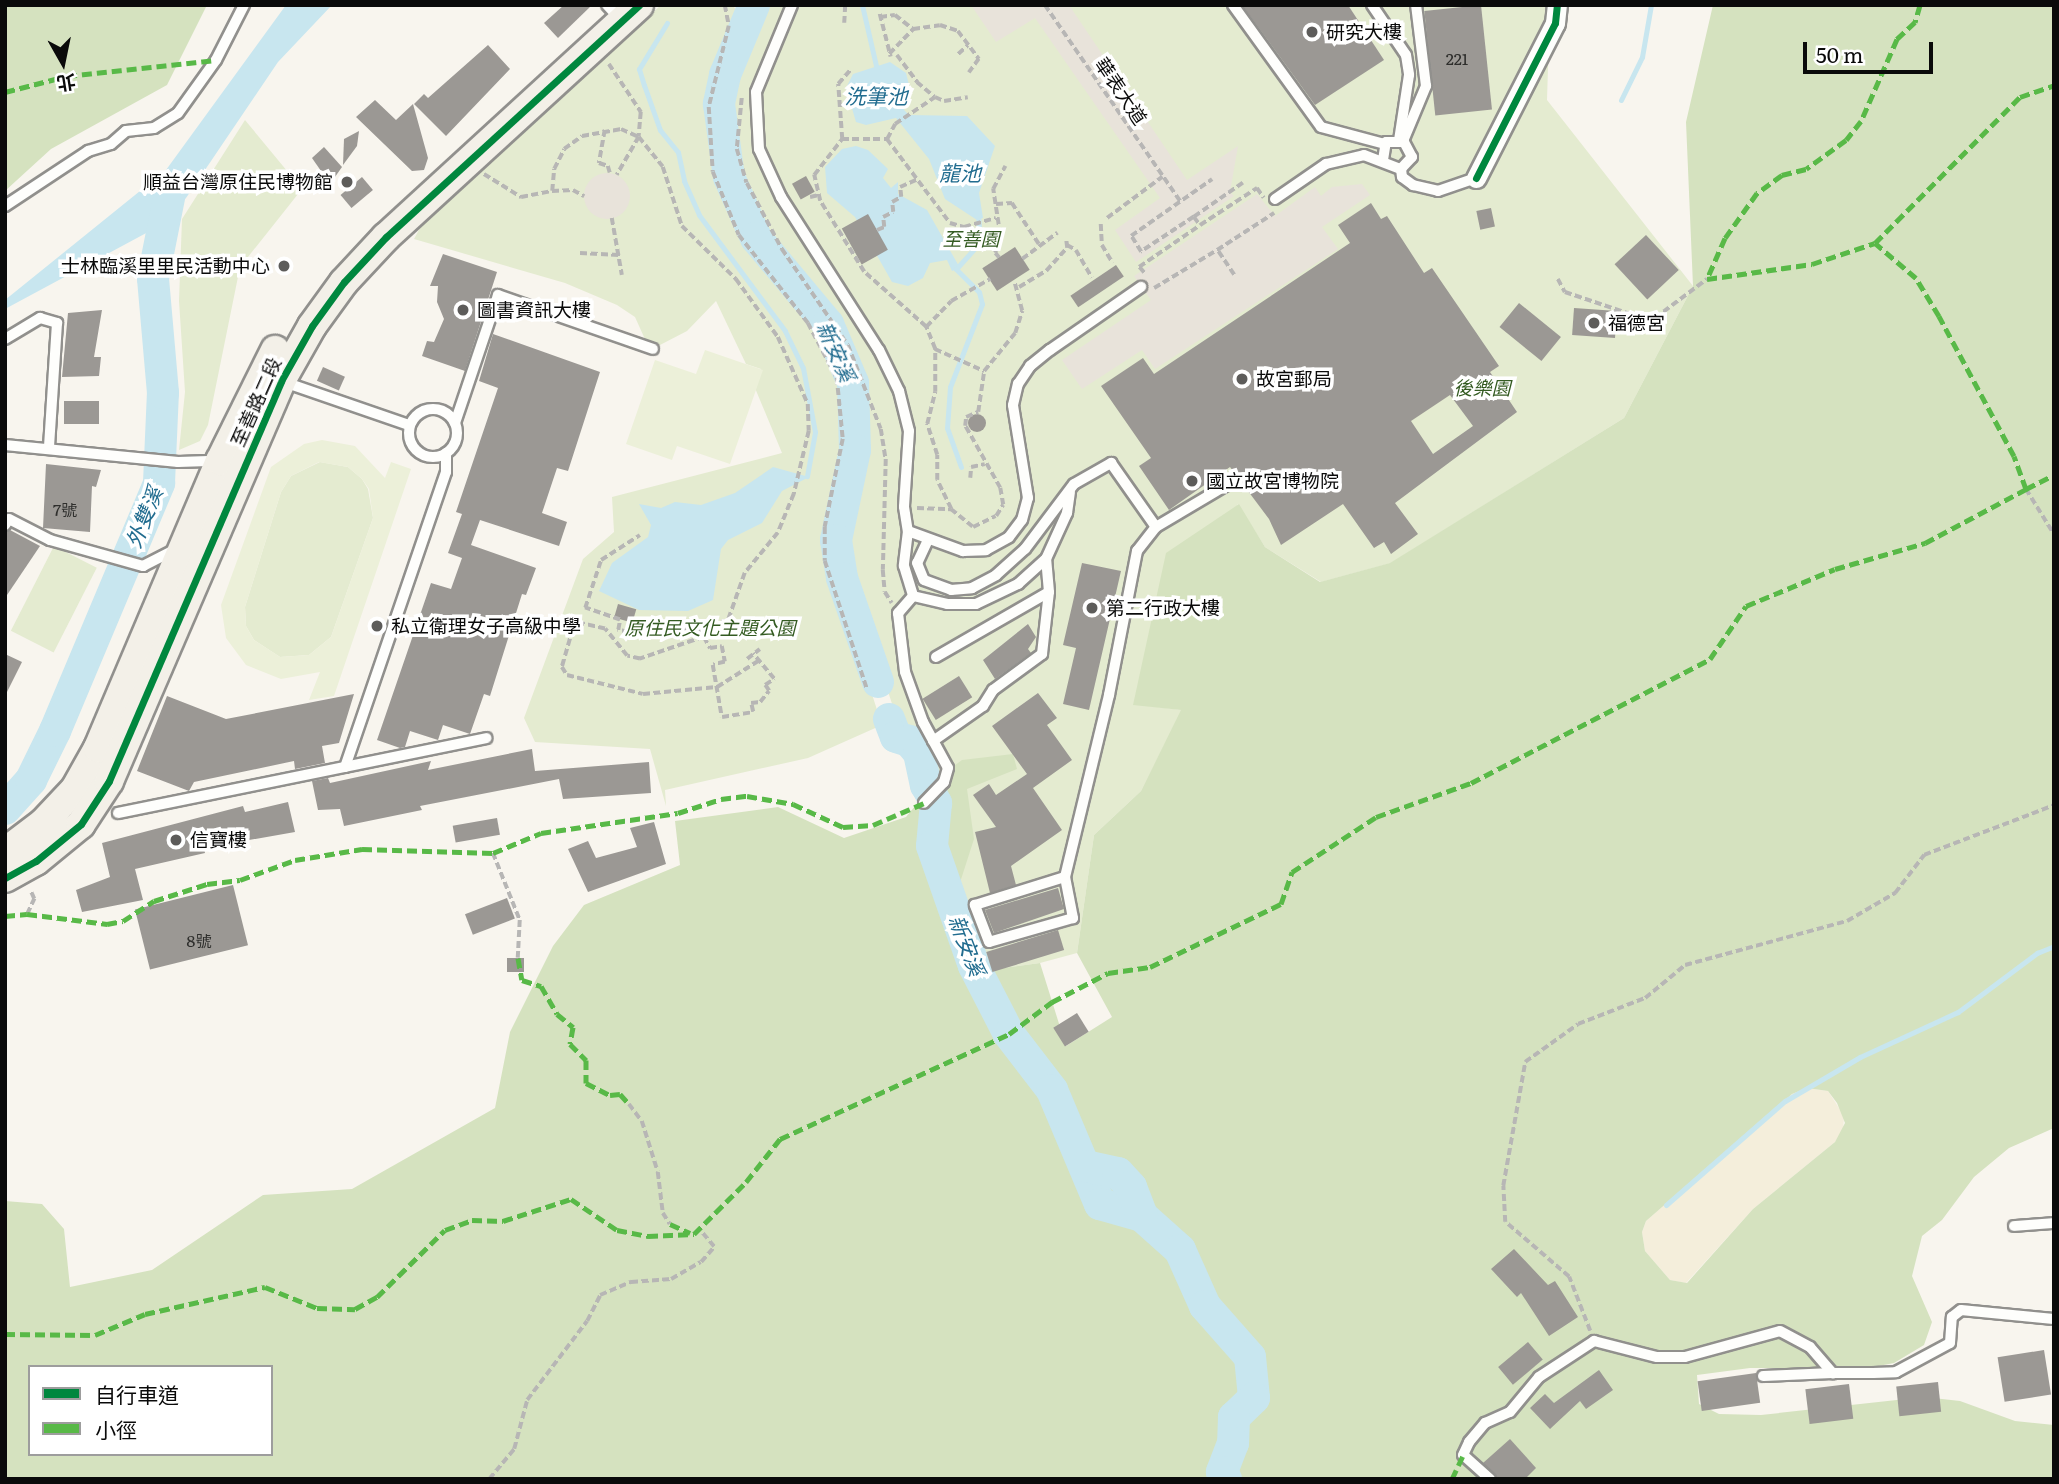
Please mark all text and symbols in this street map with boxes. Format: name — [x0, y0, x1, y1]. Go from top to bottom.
place label: 研究大樓 — [1326, 21, 1402, 43]
marker: 研究大樓 — [1304, 24, 1320, 40]
north arrow — [28, 28, 98, 98]
scale bar — [1807, 28, 1937, 72]
text: 50 m — [1816, 38, 1863, 69]
house number: 221 — [1446, 48, 1468, 68]
street label: 華表大道 — [1090, 53, 1152, 129]
text: 北 — [55, 68, 78, 99]
water label: 洗筆池 — [845, 82, 907, 108]
water label: 龍池 — [939, 159, 981, 185]
place label: 順益台灣原住民博物館 — [143, 171, 333, 193]
marker: 順益台灣原住民博物館 — [339, 174, 355, 190]
park label: 至善園 — [943, 228, 999, 250]
place label: 士林臨溪里里民活動中心 — [61, 255, 270, 277]
marker: 士林臨溪里里民活動中心 — [276, 258, 292, 274]
place label: 圖書資訊大樓 — [477, 299, 591, 321]
marker: 圖書資訊大樓 — [455, 302, 471, 318]
place label: 福德宮 — [1608, 312, 1665, 334]
marker: 福德宮 — [1586, 315, 1602, 331]
water label: 新安溪 — [813, 317, 861, 385]
street label: 至善路二段 — [226, 354, 286, 450]
place label: 故宮郵局 — [1256, 368, 1332, 390]
marker: 故宮郵局 — [1234, 371, 1250, 387]
park label: 後樂園 — [1454, 377, 1510, 399]
place label: 國立故宮博物院 — [1206, 470, 1339, 492]
marker: 國立故宮博物院 — [1184, 473, 1200, 489]
water label: 外雙溪 — [120, 483, 166, 551]
house number: 7號 — [53, 499, 77, 519]
place label: 第二行政大樓 — [1106, 597, 1220, 619]
marker: 第二行政大樓 — [1084, 600, 1100, 616]
place label: 私立衛理女子高級中學 — [391, 615, 581, 637]
park label: 原住民文化主題公園 — [625, 617, 795, 639]
marker: 私立衛理女子高級中學 — [369, 618, 385, 634]
place label: 信寶樓 — [190, 829, 247, 851]
marker: 信寶樓 — [168, 832, 184, 848]
water label: 新安溪 — [945, 911, 991, 979]
house number: 8號 — [187, 930, 211, 950]
legend — [28, 1365, 273, 1456]
text: 自行車道 — [95, 1378, 179, 1409]
text: 小徑 — [95, 1413, 137, 1444]

